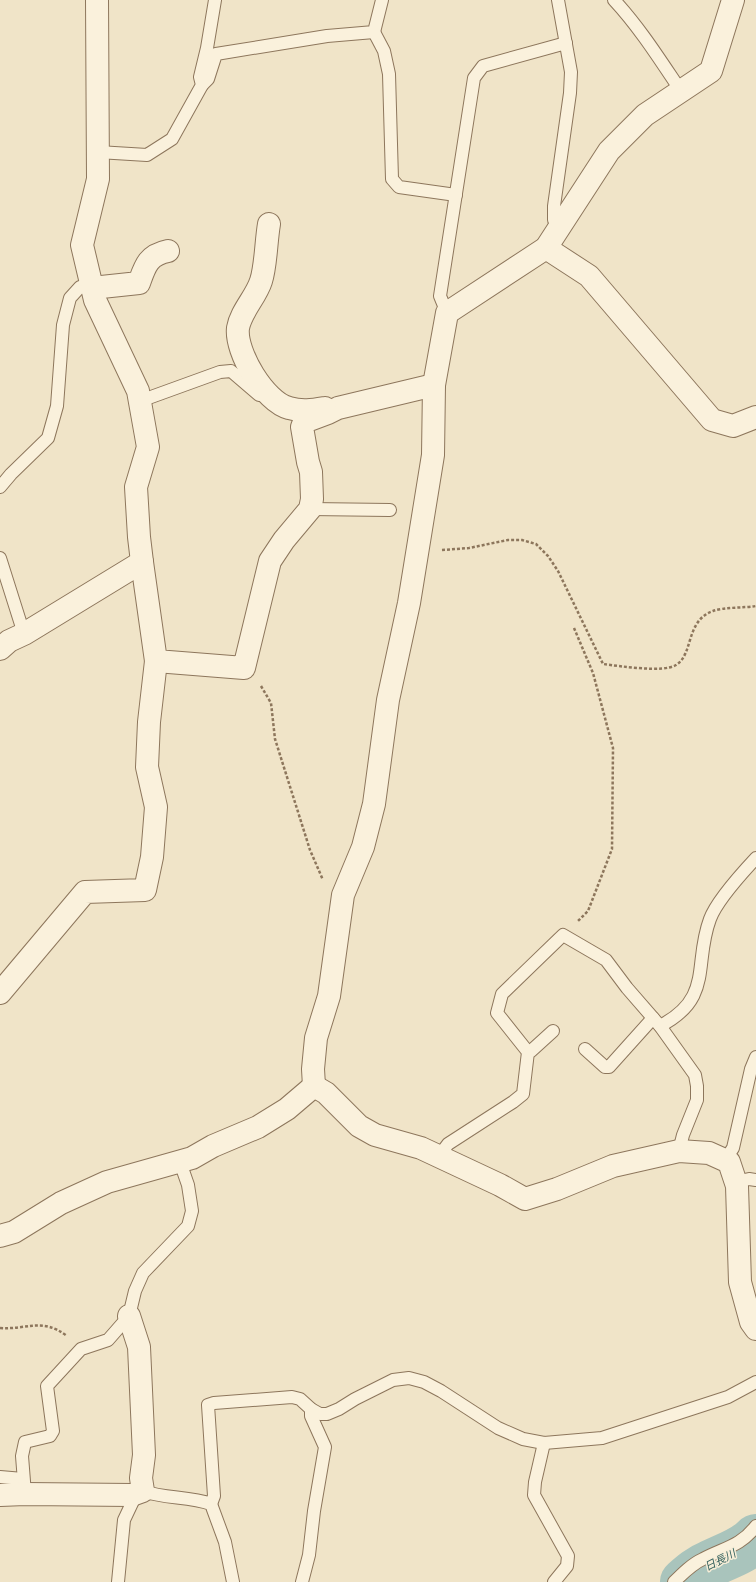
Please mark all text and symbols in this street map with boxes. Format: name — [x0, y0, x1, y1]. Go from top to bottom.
water label: 日長川 — [702, 1546, 739, 1574]

